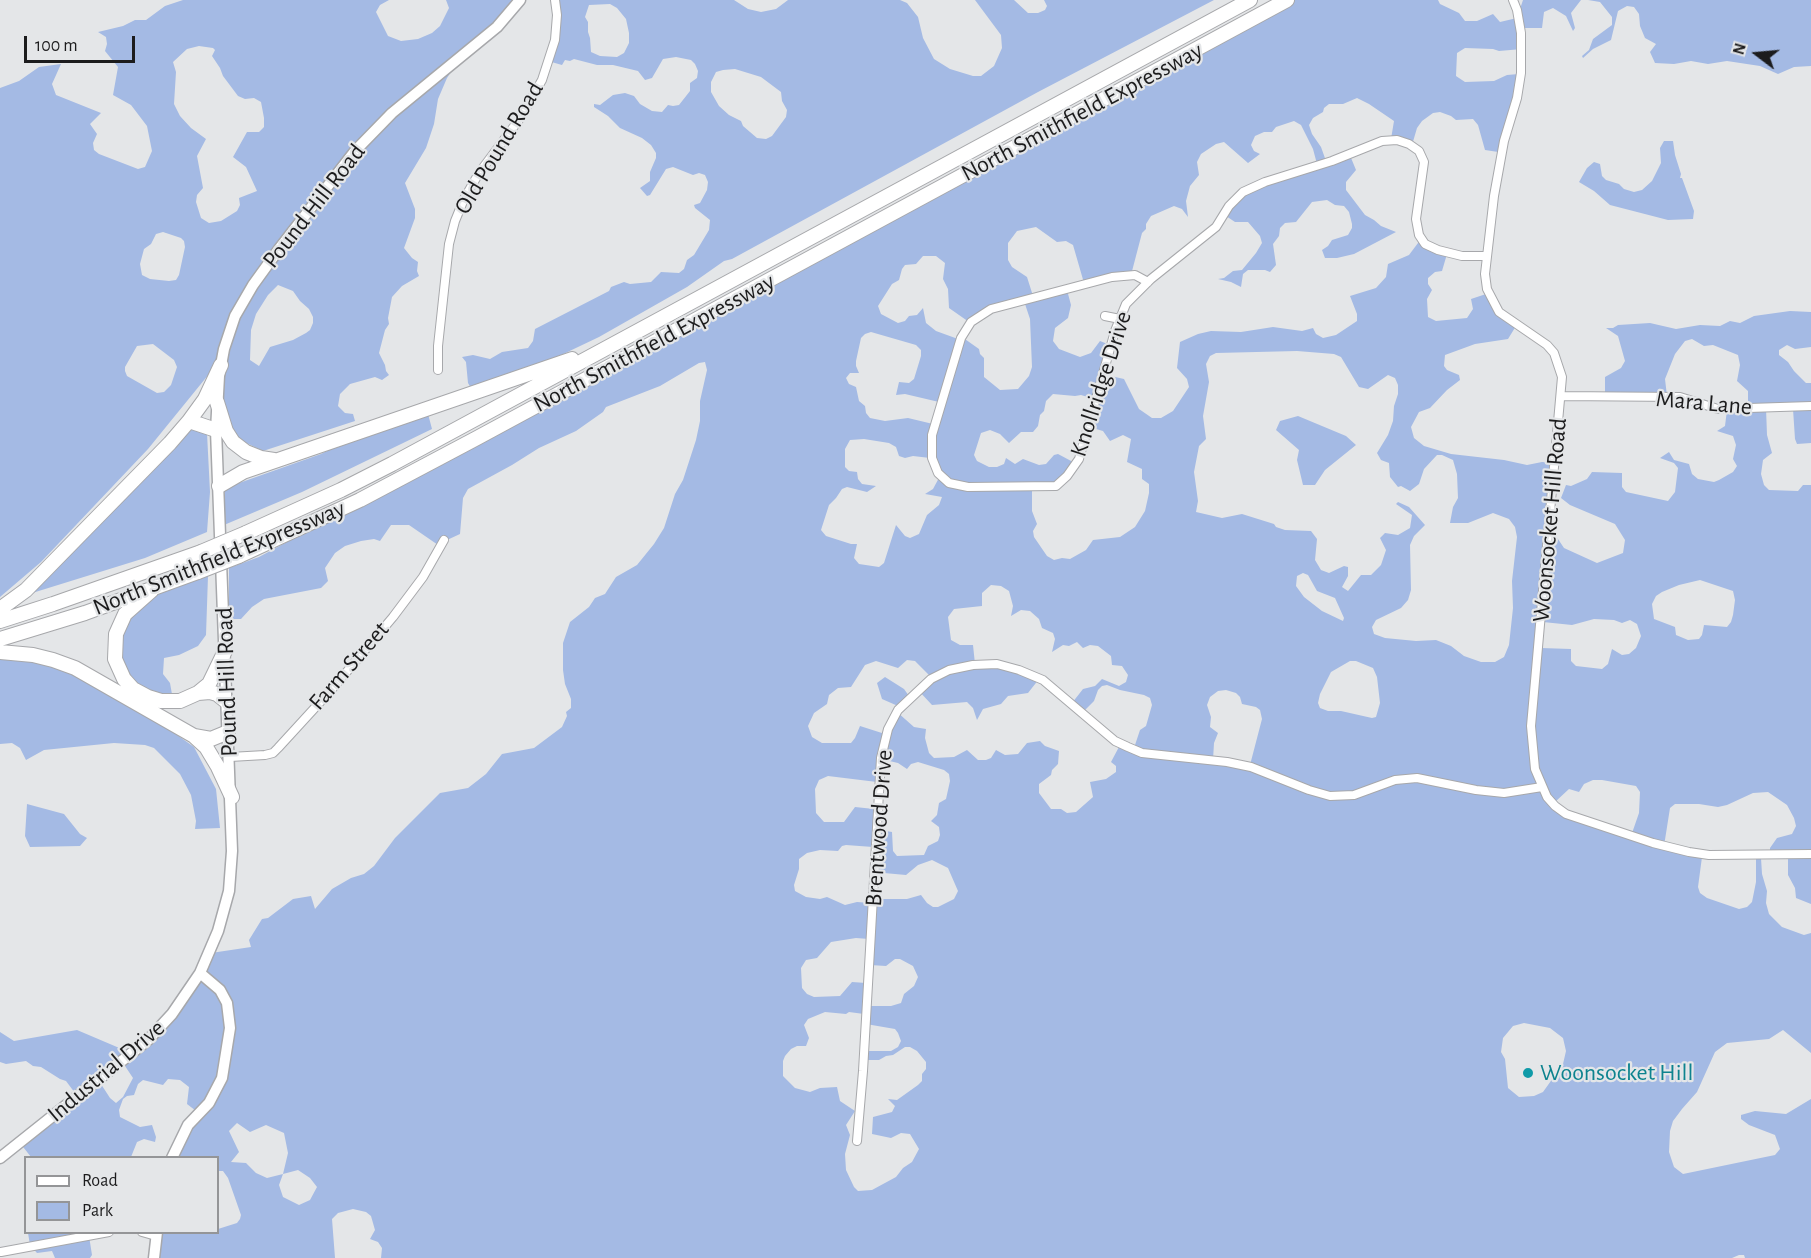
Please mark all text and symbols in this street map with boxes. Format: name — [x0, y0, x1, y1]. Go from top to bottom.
scale bar — [27, 24, 138, 62]
north arrow — [1727, 24, 1787, 84]
street label: North Smithfield Expressway — [956, 36, 1208, 188]
text: 100 m — [35, 37, 78, 55]
text: N — [1730, 41, 1749, 57]
street label: Old Pound Road — [448, 77, 550, 219]
street label: Pound Hill Road — [257, 138, 371, 274]
street label: North Smithfield Expressway — [528, 267, 780, 419]
street label: Knollridge Drive — [1064, 307, 1138, 461]
street label: Mara Lane — [1655, 384, 1753, 422]
street label: Woonsocket Hill Road — [1527, 417, 1573, 623]
street label: North Smithfield Expressway — [89, 494, 349, 622]
street label: Pound Hill Road — [210, 607, 244, 757]
street label: Farm Street — [303, 616, 395, 716]
street label: Brentwood Drive — [859, 749, 899, 907]
street label: Industrial Drive — [41, 1014, 171, 1128]
place label: Woonsocket Hill — [1540, 1059, 1693, 1087]
marker: Woonsocket Hill — [1521, 1066, 1535, 1080]
legend — [24, 1156, 219, 1234]
text: Road — [82, 1172, 118, 1190]
text: Park — [82, 1202, 113, 1220]

